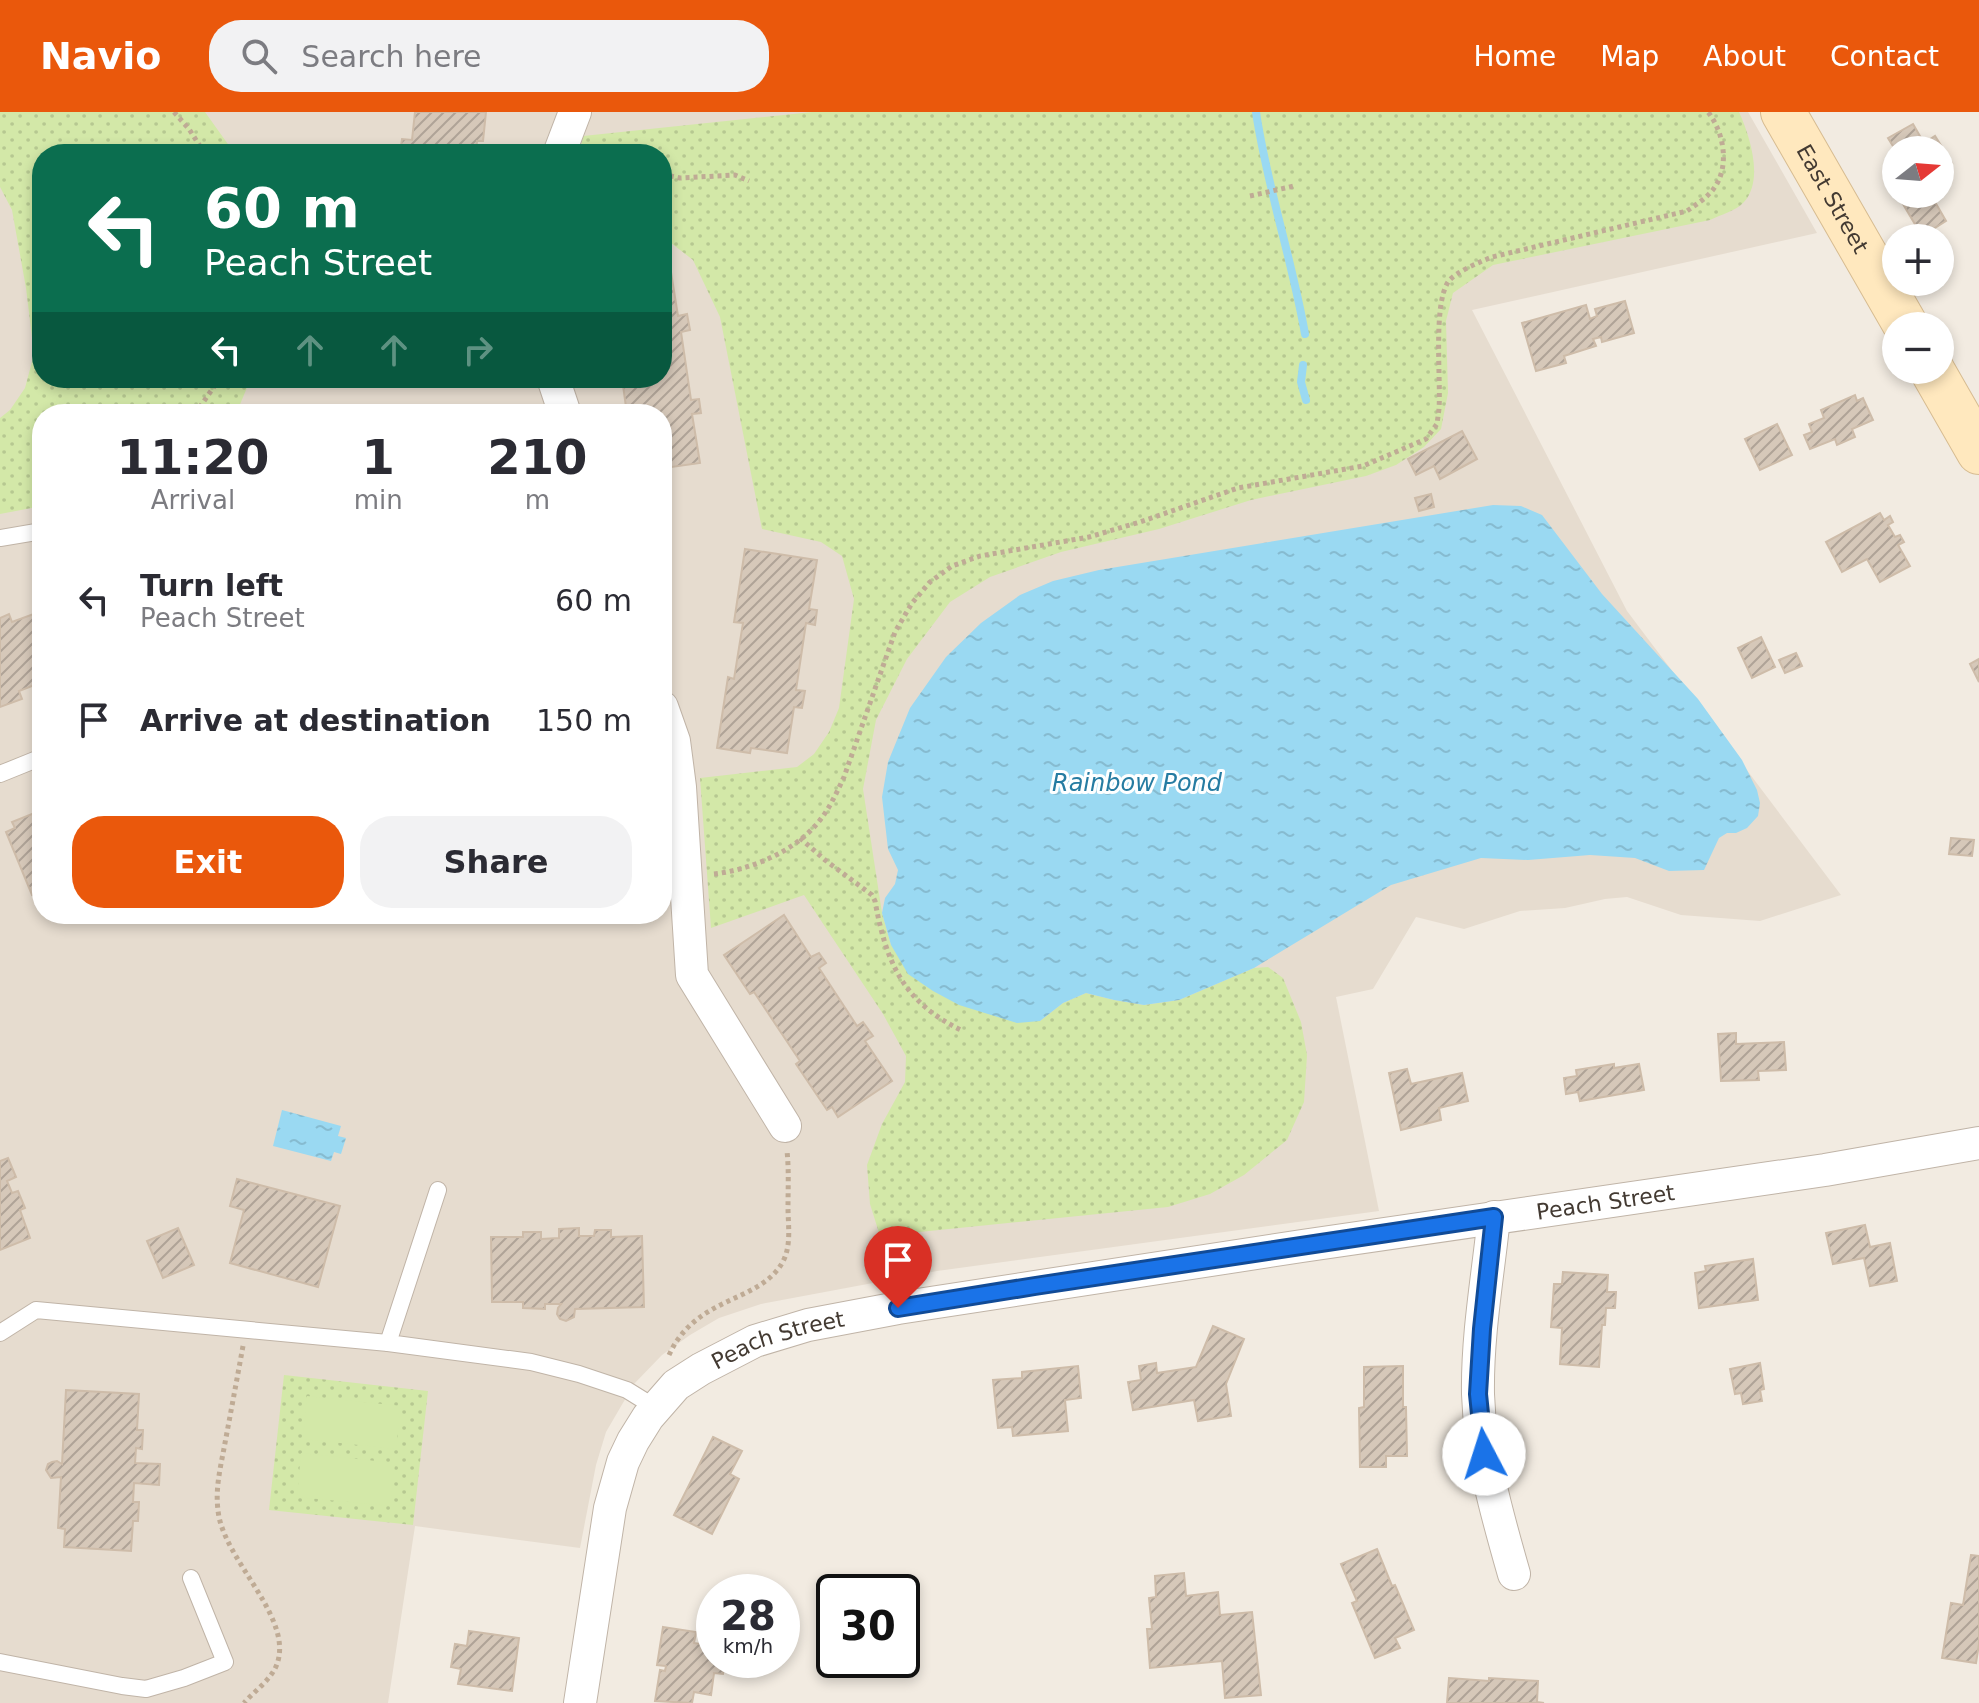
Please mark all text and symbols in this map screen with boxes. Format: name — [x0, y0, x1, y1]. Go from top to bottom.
search box — [209, 20, 769, 92]
text: Navio — [40, 34, 161, 78]
icon: search — [237, 34, 281, 78]
text: Search here — [301, 39, 482, 74]
text: Home — [1473, 40, 1556, 73]
text: Map — [1600, 40, 1659, 73]
text: About — [1703, 40, 1786, 73]
text: Contact — [1830, 40, 1939, 73]
north arrow — [1882, 136, 1954, 208]
map controls — [1882, 136, 1954, 384]
street label: East Street — [1791, 140, 1874, 258]
text: 60 m — [204, 175, 360, 240]
icon: left — [72, 176, 176, 280]
button: + — [1882, 224, 1954, 296]
text: Peach Street — [204, 242, 432, 283]
button: − — [1882, 312, 1954, 384]
icon: left — [204, 328, 248, 372]
icon: ahead — [288, 328, 332, 372]
icon: ahead — [372, 328, 416, 372]
icon: right — [456, 328, 500, 372]
text: 11:20 — [116, 429, 269, 485]
text: 1 — [362, 429, 395, 485]
text: 210 — [487, 429, 587, 485]
text: Arrival — [151, 485, 235, 515]
text: min — [354, 485, 403, 515]
text: m — [525, 485, 550, 515]
text: Turn left — [140, 568, 283, 603]
icon: left — [72, 578, 116, 622]
text: 60 m — [555, 583, 632, 618]
text: Peach Street — [140, 603, 305, 633]
icon: arrive — [72, 698, 116, 742]
text: Arrive at destination — [140, 703, 491, 738]
text: 150 m — [536, 703, 632, 738]
water label: Rainbow Pond — [1052, 769, 1223, 797]
button: Exit — [72, 816, 344, 908]
button: Share — [360, 816, 632, 908]
street label: Peach Street — [1535, 1180, 1677, 1225]
pin — [864, 1226, 932, 1308]
icon: arrive — [876, 1238, 920, 1282]
street label: Peach Street — [707, 1306, 847, 1374]
position arrow — [1442, 1412, 1526, 1496]
speed limit sign: 30 — [816, 1574, 920, 1678]
text: 28 — [720, 1593, 776, 1639]
text: km/h — [723, 1634, 773, 1658]

